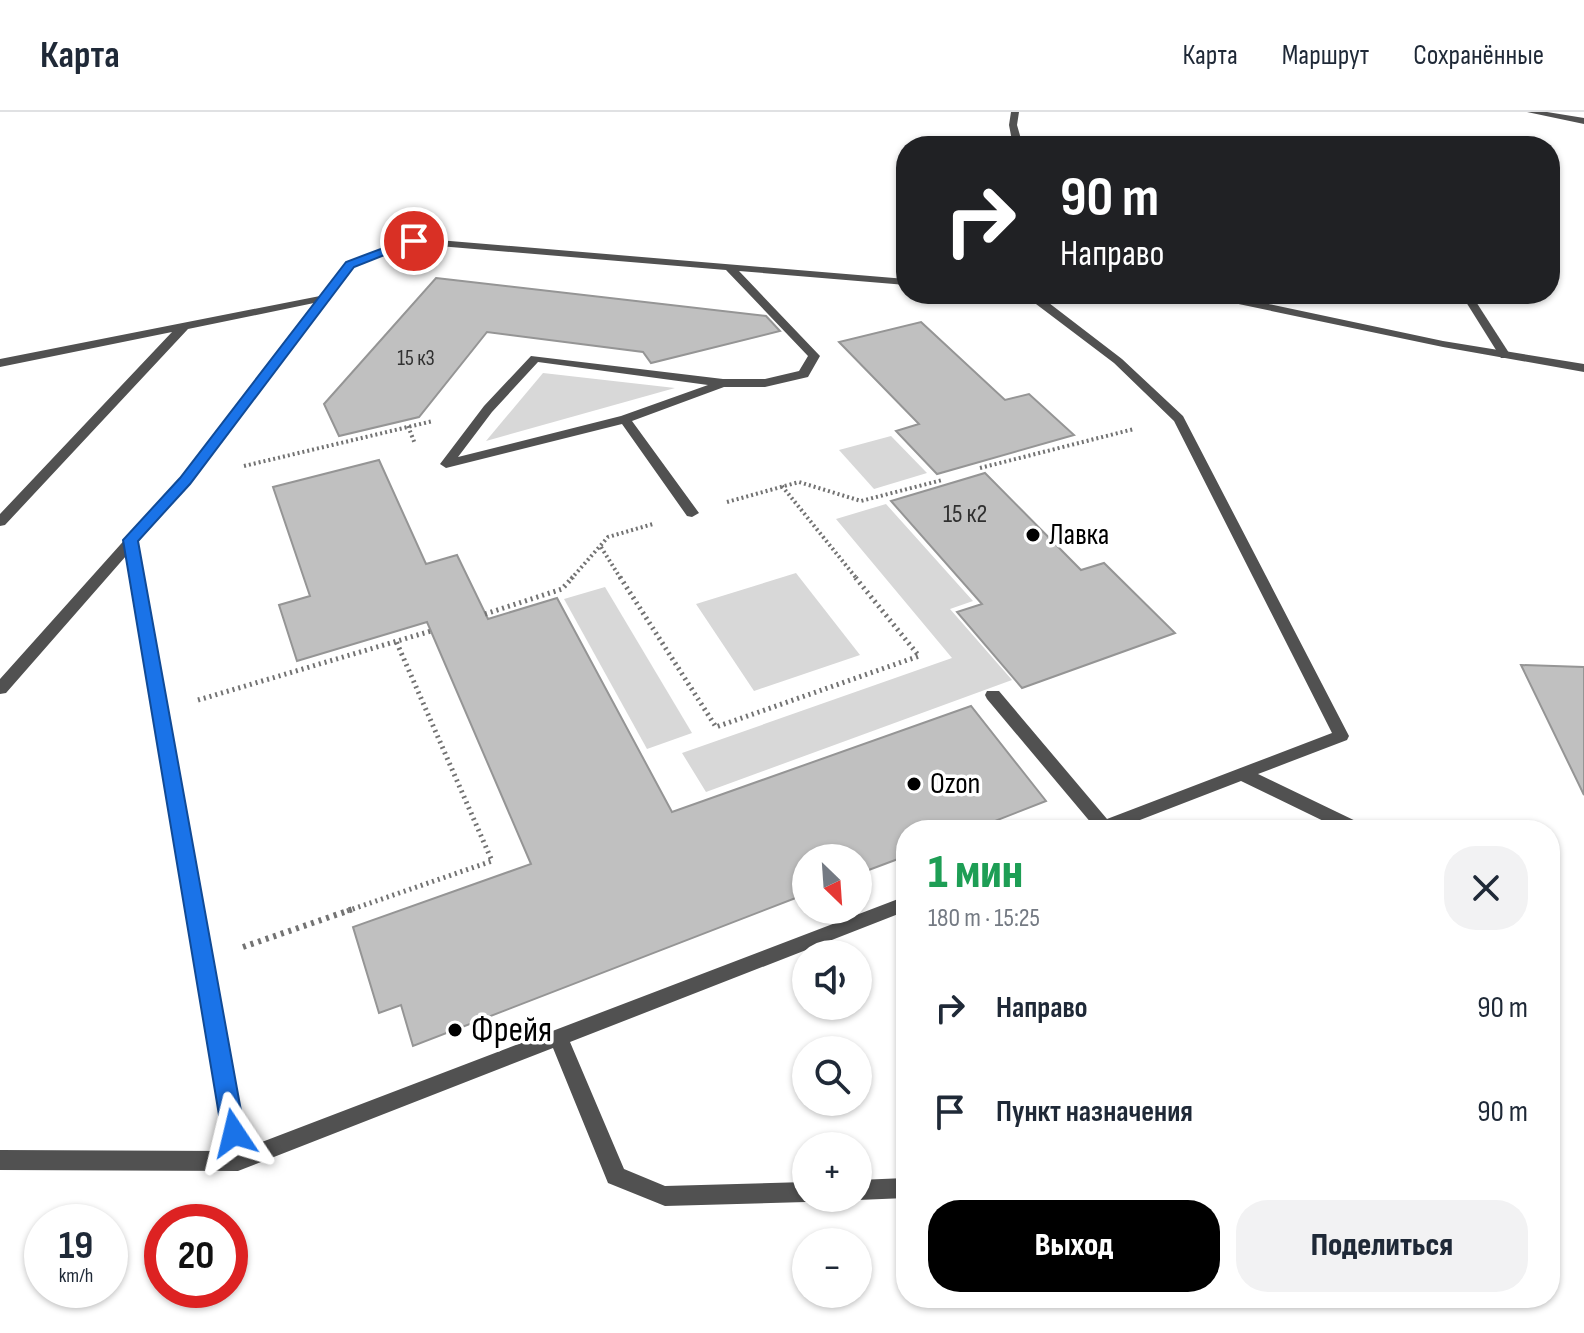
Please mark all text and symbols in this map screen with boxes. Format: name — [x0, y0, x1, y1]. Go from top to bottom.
text: Карта — [40, 33, 120, 78]
text: Карта — [1183, 39, 1238, 72]
text: Маршрут — [1282, 39, 1369, 72]
text: Сохранённые — [1413, 39, 1544, 72]
text: 90 m — [1060, 165, 1159, 232]
icon: right — [928, 168, 1032, 272]
pin — [380, 207, 448, 275]
icon: arrive — [392, 219, 436, 263]
text: Направо — [1060, 233, 1164, 276]
house number: 15 к3 — [397, 345, 435, 372]
house number: 15 к2 — [943, 499, 987, 530]
place label: Лавка — [1049, 517, 1109, 553]
marker: Лавка — [1024, 526, 1042, 544]
place label: Ozon — [930, 766, 980, 802]
marker: Ozon — [905, 775, 923, 793]
north arrow — [792, 844, 872, 924]
map controls — [792, 844, 872, 1308]
text: 1 мин — [928, 844, 1023, 901]
button: close — [1444, 846, 1528, 930]
text: 180 m · 15:25 — [928, 903, 1040, 934]
button: sound — [792, 940, 872, 1020]
icon: right — [928, 986, 972, 1030]
text: Направо — [996, 990, 1088, 1026]
text: 90 m — [1477, 990, 1528, 1026]
place label: Фрейя — [471, 1009, 552, 1052]
marker: Фрейя — [446, 1021, 464, 1039]
button: search — [792, 1036, 872, 1116]
icon: arrive — [928, 1090, 972, 1134]
position arrow — [192, 1091, 276, 1175]
text: Пункт назначения — [996, 1094, 1193, 1130]
text: 90 m — [1477, 1094, 1528, 1130]
button: + — [792, 1132, 872, 1212]
button: Выход — [928, 1200, 1220, 1292]
button: Поделиться — [1236, 1200, 1528, 1292]
speed limit sign: 20 — [144, 1204, 248, 1308]
text: 19 — [59, 1222, 93, 1270]
button: − — [792, 1228, 872, 1308]
text: km/h — [59, 1264, 93, 1288]

